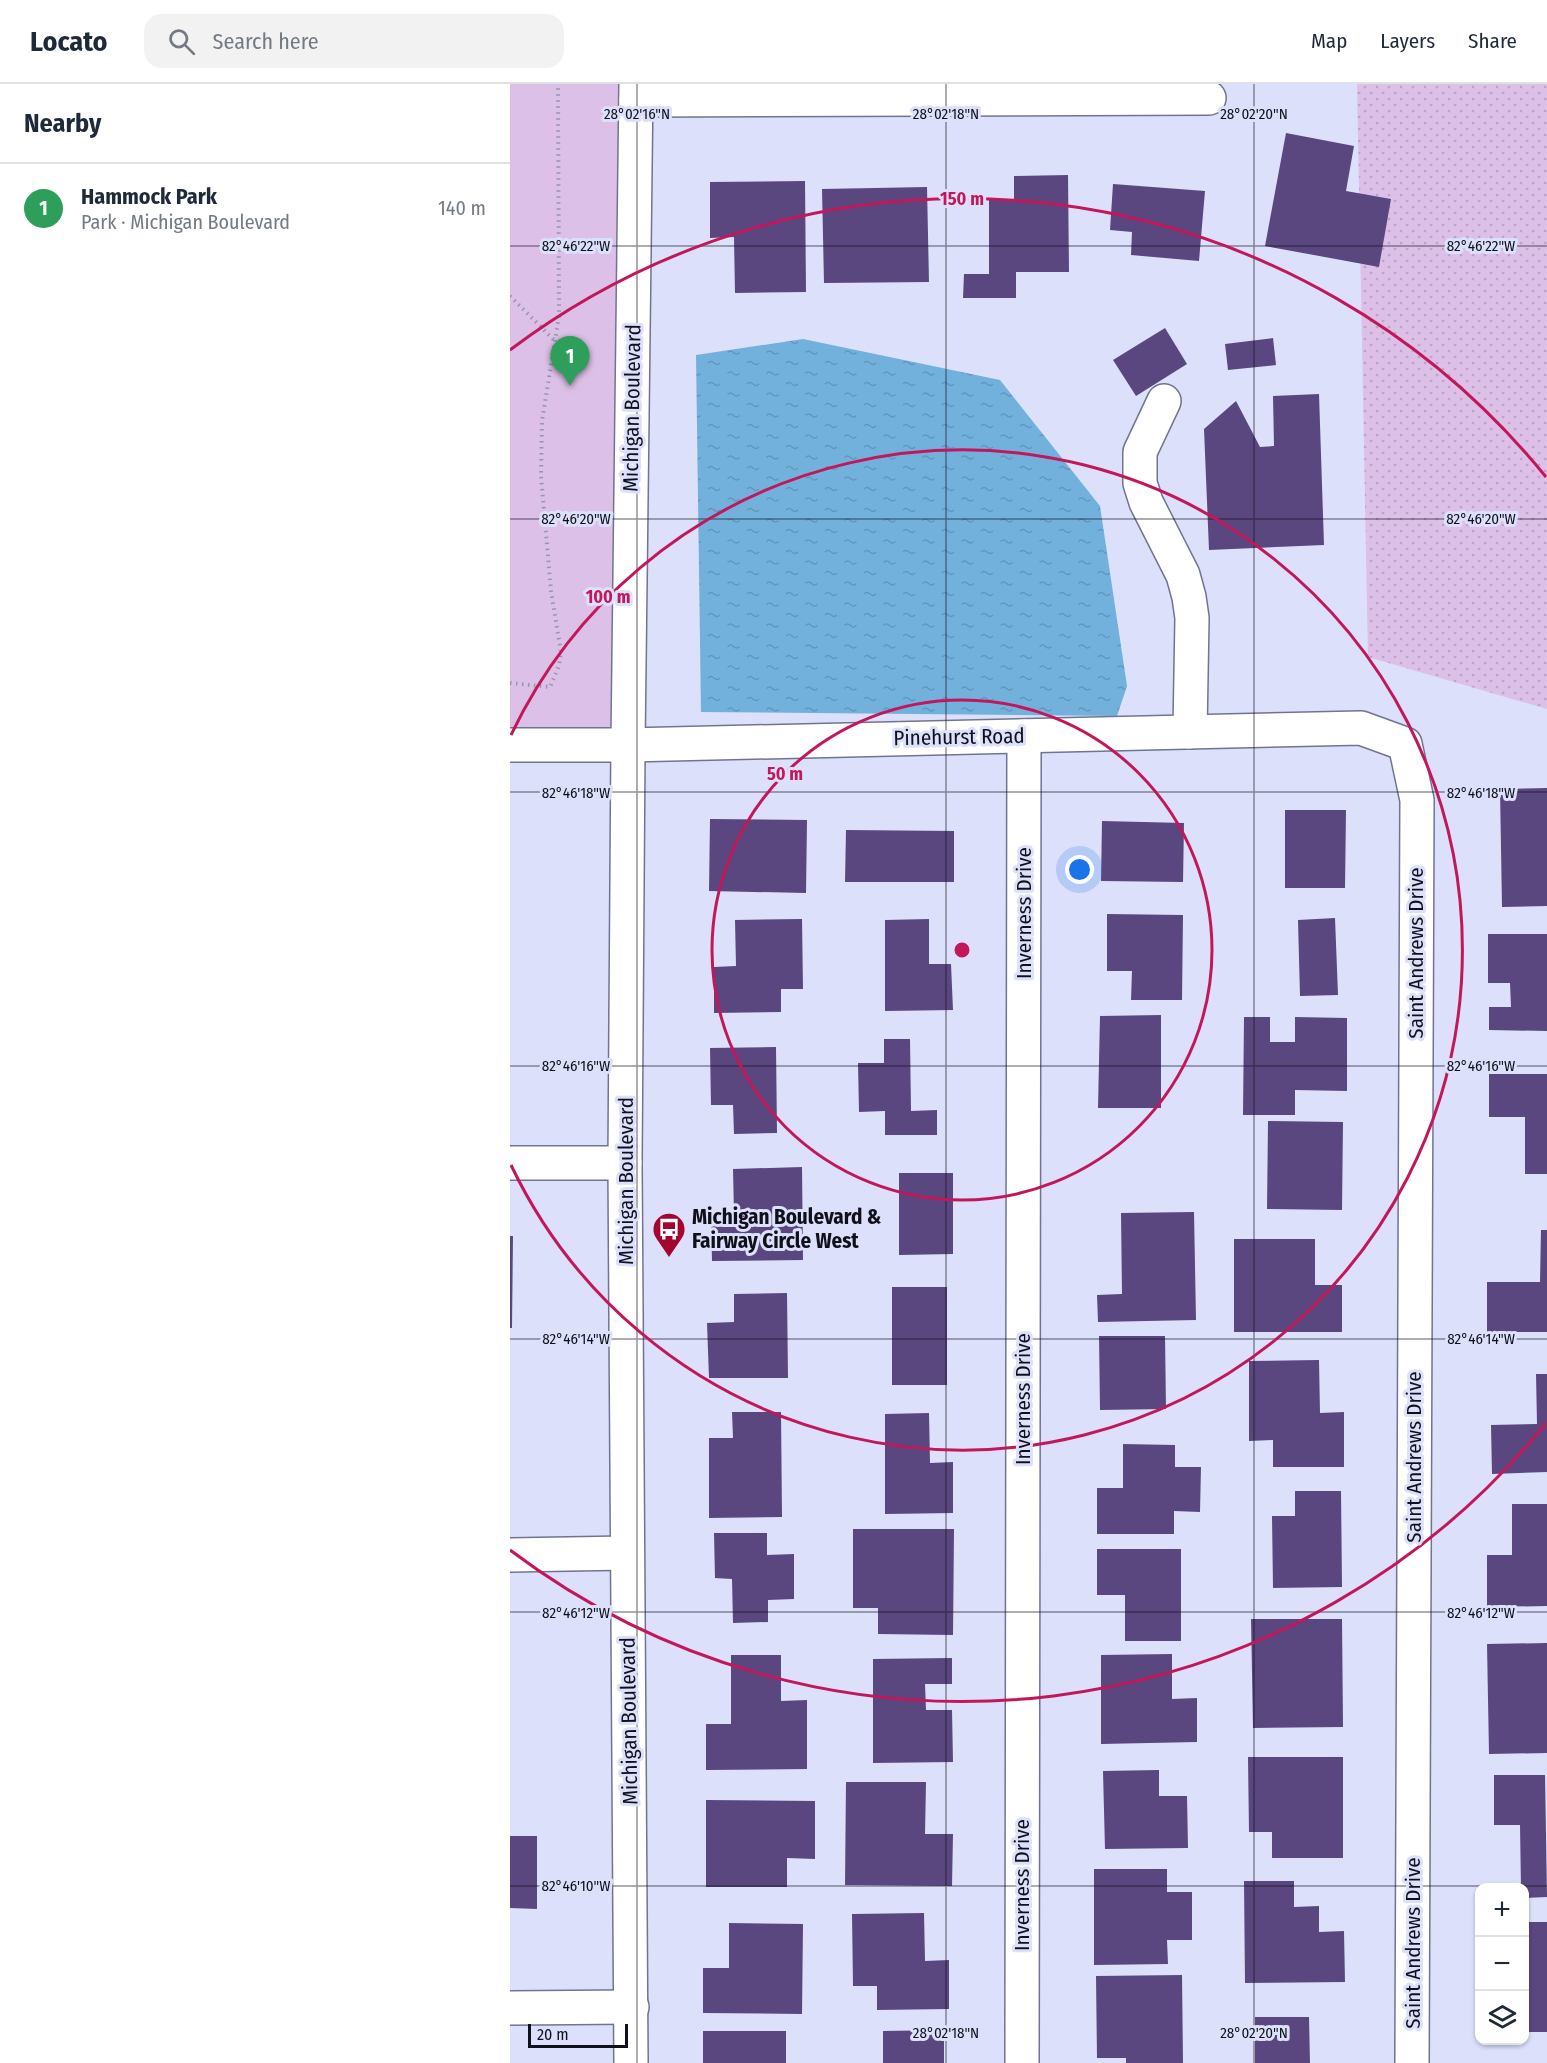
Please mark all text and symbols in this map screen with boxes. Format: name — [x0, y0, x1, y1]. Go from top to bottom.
search box — [144, 14, 564, 68]
text: Locato — [30, 25, 108, 58]
icon: search — [165, 25, 198, 58]
text: Search here — [213, 28, 319, 55]
text: Map — [1311, 28, 1347, 54]
text: Layers — [1380, 28, 1435, 54]
text: Share — [1468, 28, 1517, 54]
text: 28°02'16"N — [604, 105, 670, 123]
text: 28°02'18"N — [913, 105, 979, 123]
text: 28°02'20"N — [1220, 105, 1288, 123]
text: Nearby — [24, 108, 101, 139]
text: Hammock Park — [81, 183, 217, 210]
text: 150 m — [940, 188, 984, 210]
text: 1 — [39, 196, 48, 220]
text: 140 m — [438, 196, 486, 220]
text: Park · Michigan Boulevard — [81, 210, 290, 234]
text: 82°46'22"W — [542, 237, 610, 255]
text: 82°46'22"W — [1447, 237, 1515, 255]
street label: Michigan Boulevard — [618, 324, 646, 492]
pin: 1 — [550, 336, 590, 386]
text: 82°46'20"W — [541, 510, 611, 528]
text: 82°46'20"W — [1446, 510, 1516, 528]
text: 100 m — [586, 586, 630, 608]
street label: Pinehurst Road — [893, 723, 1025, 751]
text: 50 m — [767, 763, 803, 785]
text: 82°46'18"W — [542, 784, 610, 802]
text: 82°46'18"W — [1447, 784, 1515, 802]
street label: Inverness Drive — [1011, 847, 1037, 979]
your location — [1065, 855, 1094, 884]
street label: Saint Andrews Drive — [1403, 867, 1429, 1039]
centre of rings — [952, 940, 972, 960]
text: 82°46'16"W — [542, 1057, 610, 1075]
text: 82°46'16"W — [1447, 1057, 1515, 1075]
street label: Michigan Boulevard — [613, 1097, 639, 1265]
place label: Michigan Boulevard & Fairway Circle West — [692, 1204, 882, 1254]
bus stop icon: Michigan Boulevard & Fairway Circle West — [651, 1211, 687, 1258]
text: 82°46'14"W — [542, 1330, 610, 1348]
text: 82°46'14"W — [1447, 1330, 1515, 1348]
street label: Inverness Drive — [1010, 1333, 1036, 1465]
street label: Saint Andrews Drive — [1401, 1371, 1427, 1543]
text: 82°46'12"W — [542, 1604, 610, 1622]
text: 82°46'12"W — [1447, 1604, 1515, 1622]
street label: Michigan Boulevard — [615, 1637, 643, 1805]
street label: Inverness Drive — [1009, 1819, 1035, 1951]
street label: Saint Andrews Drive — [1400, 1857, 1426, 2029]
text: 82°46'10"W — [542, 1877, 610, 1895]
map controls — [1475, 1883, 1529, 2045]
button: + — [1475, 1883, 1529, 1937]
button: − — [1475, 1937, 1529, 1991]
button: layers — [1475, 1991, 1529, 2045]
scale bar — [528, 2021, 628, 2048]
text: 28°02'18"N — [913, 2024, 979, 2042]
text: 28°02'20"N — [1220, 2024, 1288, 2042]
text: 20 m — [537, 2025, 568, 2044]

